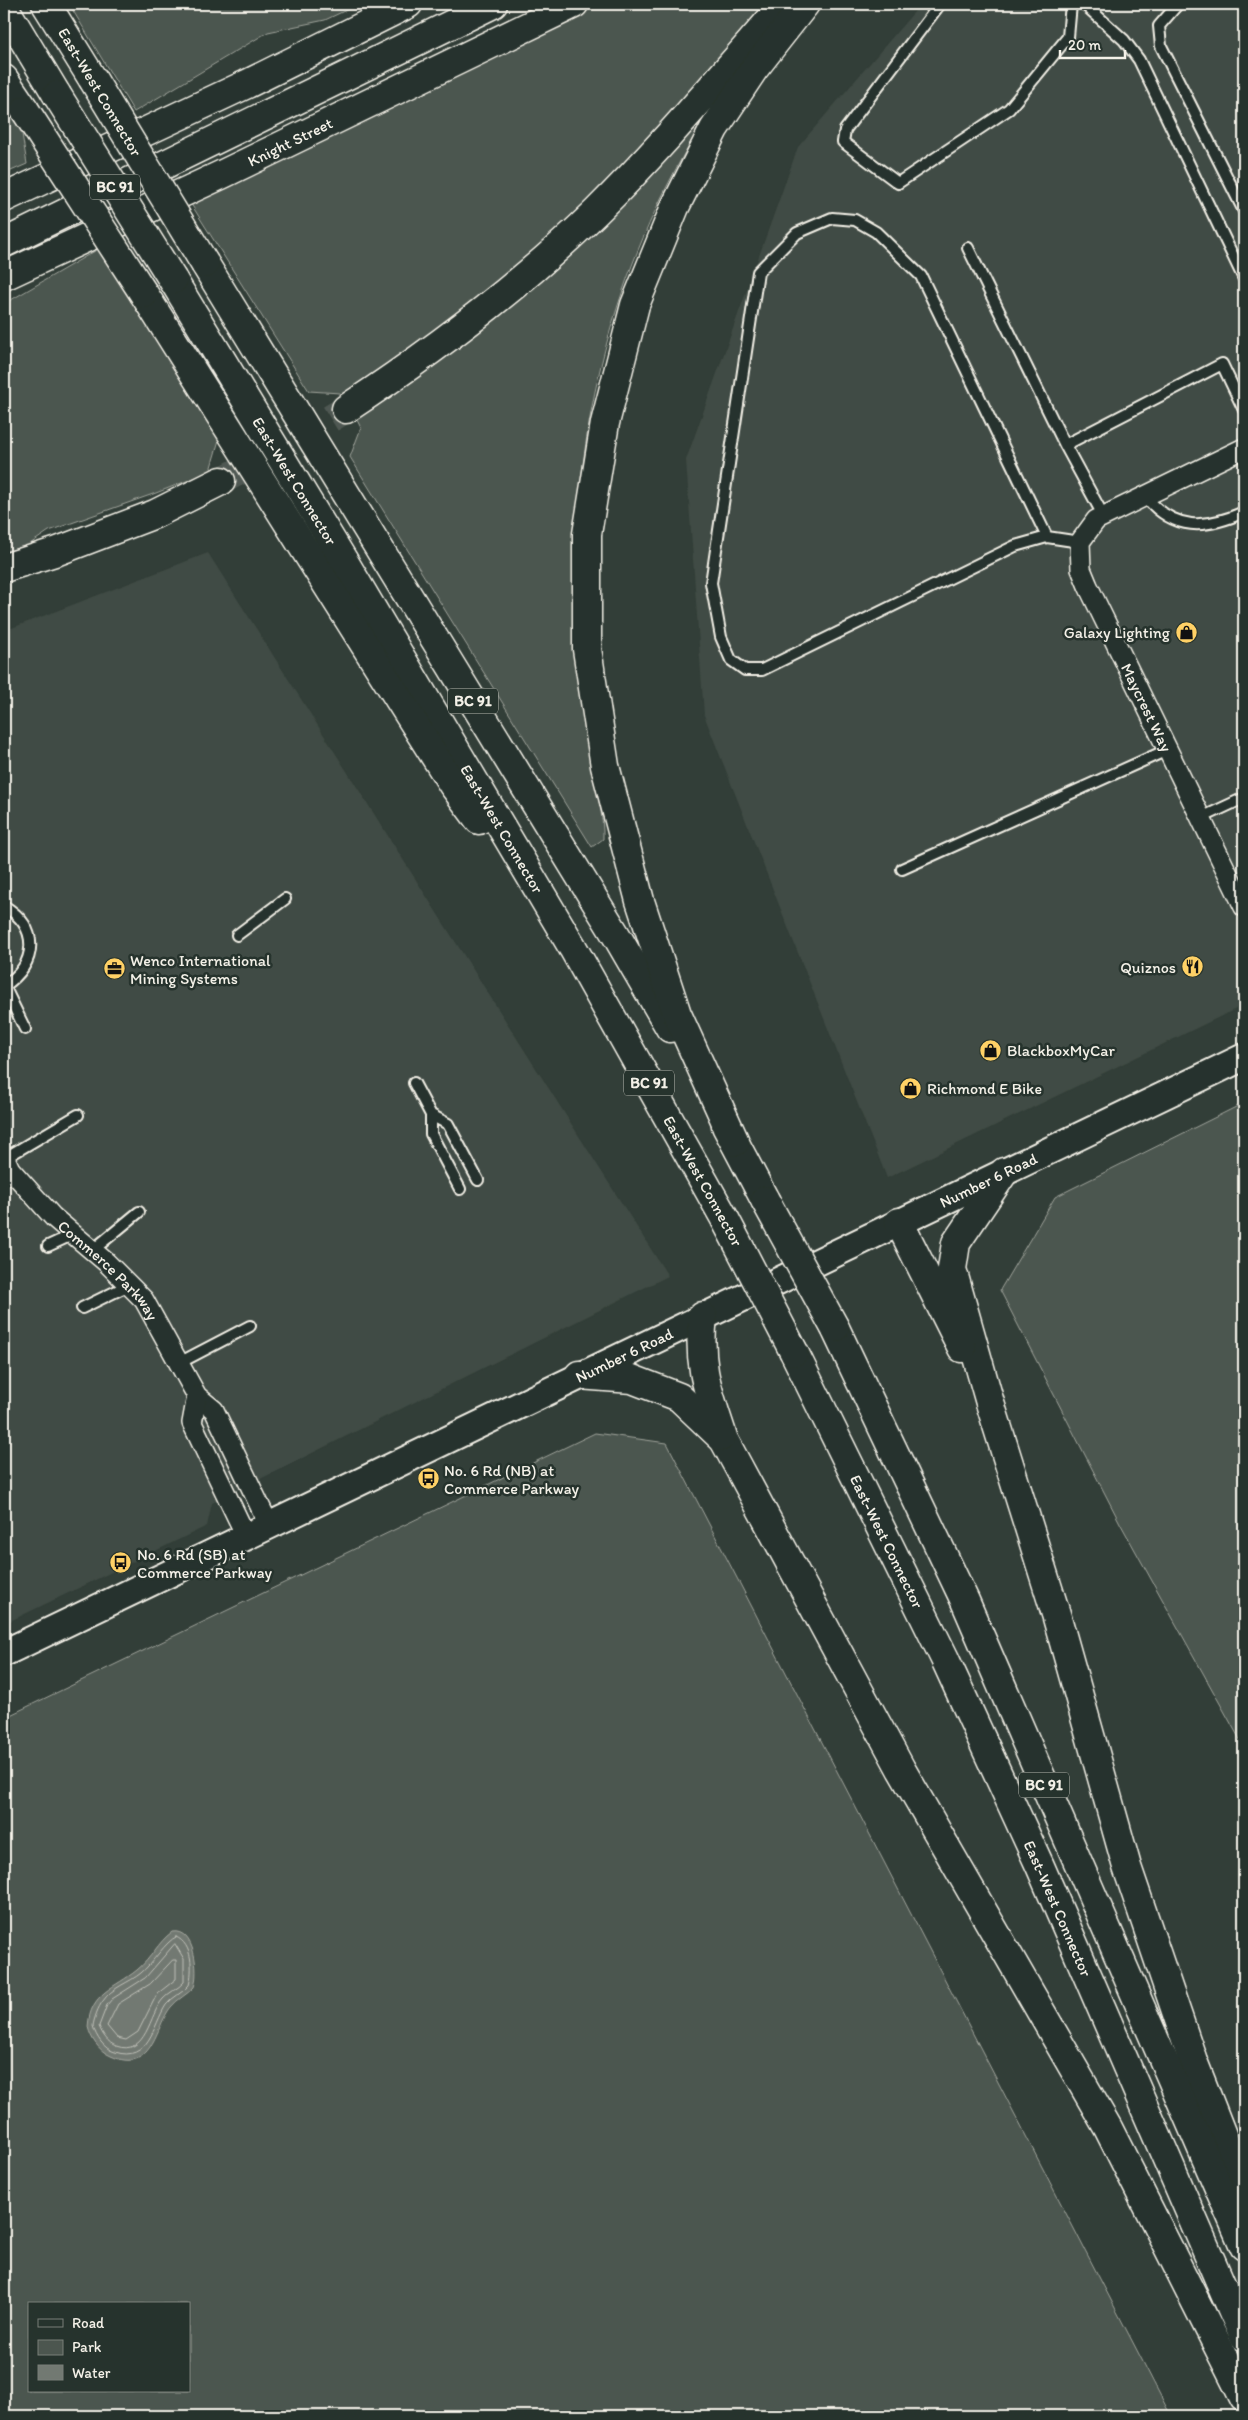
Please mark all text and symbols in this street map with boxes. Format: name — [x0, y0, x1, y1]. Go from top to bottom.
street label: East-West Connector — [54, 24, 146, 160]
scale bar — [1060, 28, 1126, 60]
text: 20 m — [1068, 36, 1102, 54]
street label: Knight Street — [244, 113, 336, 170]
road number: BC 91 — [90, 174, 140, 200]
street label: East-West Connector — [249, 413, 342, 549]
shop icon: Galaxy Lighting — [1174, 620, 1198, 644]
place label: Galaxy Lighting — [1064, 623, 1171, 642]
street label: Maycrest Way — [1117, 660, 1177, 755]
road number: BC 91 — [448, 688, 498, 714]
street label: East-West Connector — [457, 761, 548, 897]
place label: Wenco International Mining Systems — [130, 951, 271, 988]
restaurant icon: Quiznos — [1180, 955, 1204, 979]
office icon: Wenco International Mining Systems — [102, 957, 126, 981]
place label: Quiznos — [1120, 958, 1176, 977]
shop icon: BlackboxMyCar — [979, 1038, 1003, 1062]
place label: BlackboxMyCar — [1007, 1041, 1115, 1060]
road number: BC 91 — [624, 1070, 674, 1096]
shop icon: Richmond E Bike — [899, 1076, 923, 1100]
place label: Richmond E Bike — [927, 1079, 1042, 1098]
street label: East-West Connector — [659, 1112, 747, 1250]
street label: Number 6 Road — [936, 1148, 1040, 1211]
street label: Commerce Parkway — [54, 1216, 163, 1324]
street label: Number 6 Road — [572, 1323, 676, 1387]
place label: No. 6 Rd (NB) at Commerce Parkway — [444, 1461, 580, 1498]
bus stop icon: No. 6 Rd (NB) at Commerce Parkway — [416, 1467, 440, 1491]
street label: East-West Connector — [846, 1471, 928, 1612]
place label: No. 6 Rd (SB) at Commerce Parkway — [137, 1545, 273, 1582]
bus stop icon: No. 6 Rd (SB) at Commerce Parkway — [109, 1551, 133, 1575]
road number: BC 91 — [1019, 1772, 1069, 1798]
street label: East-West Connector — [1020, 1837, 1096, 1980]
legend — [28, 2302, 190, 2392]
text: Road — [72, 2314, 105, 2332]
text: Park — [72, 2338, 102, 2356]
text: Water — [72, 2364, 111, 2382]

